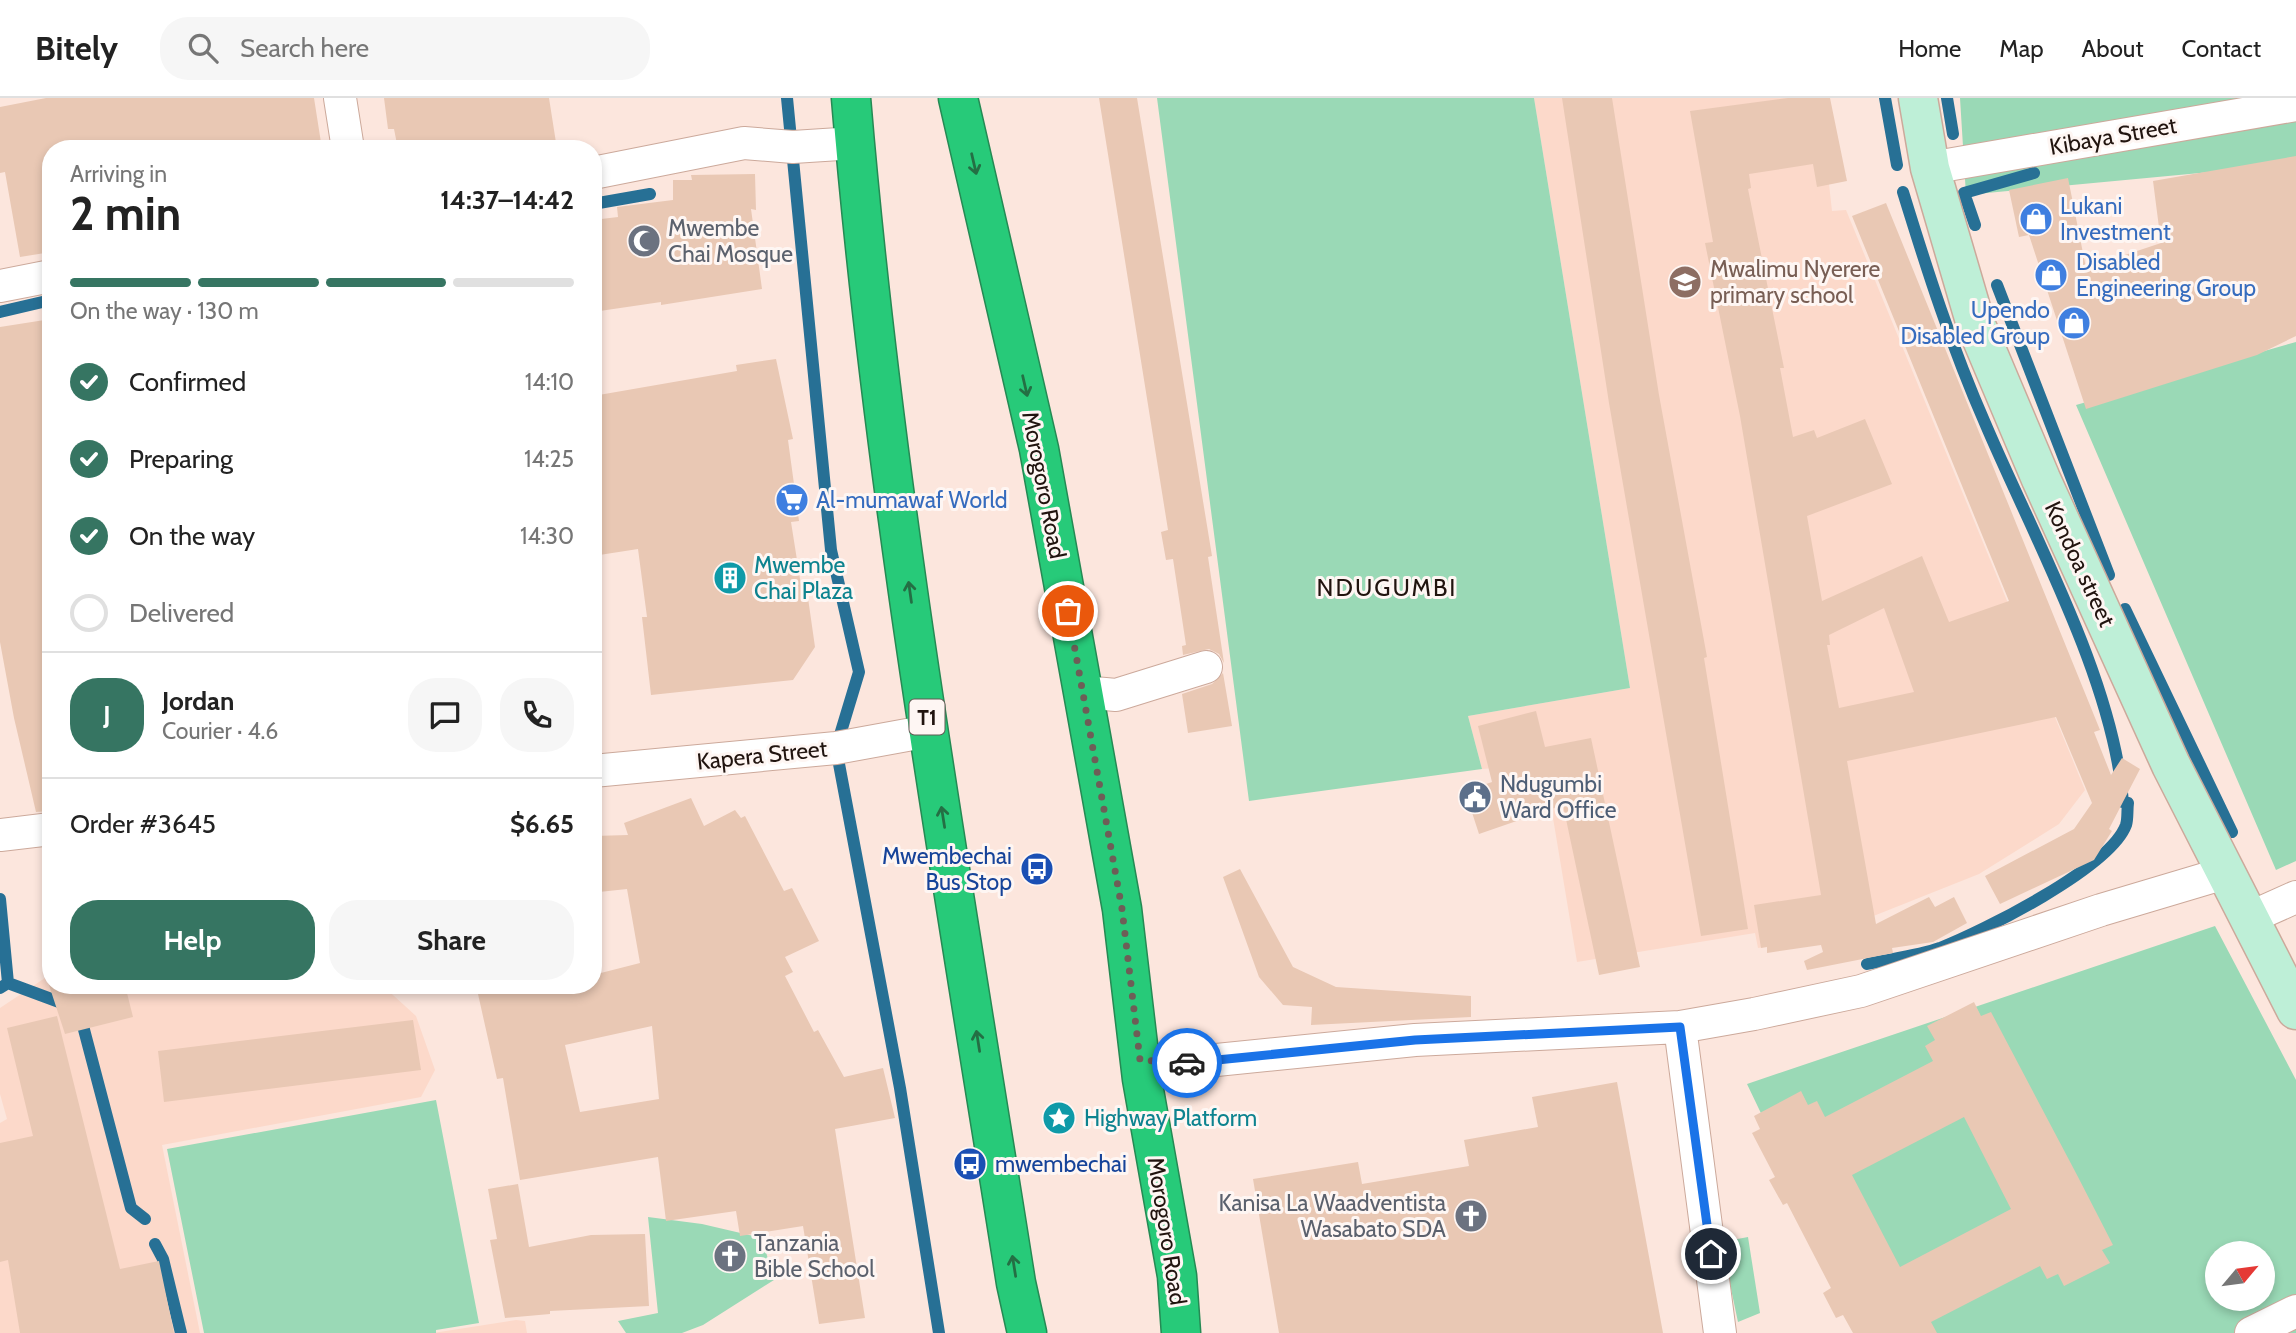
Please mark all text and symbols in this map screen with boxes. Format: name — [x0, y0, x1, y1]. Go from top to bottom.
search box — [160, 17, 650, 80]
text: Bitely — [35, 28, 118, 68]
icon: search — [184, 29, 222, 67]
text: Search here — [240, 32, 369, 64]
text: Home — [1898, 34, 1961, 63]
text: Map — [1999, 34, 2044, 63]
text: About — [2082, 34, 2144, 63]
text: Contact — [2182, 34, 2261, 63]
street label: Kibaya Street — [2047, 111, 2179, 161]
one-way arrow — [968, 152, 982, 175]
text: Arriving in — [70, 160, 167, 188]
text: 14:37–14:42 — [440, 184, 574, 216]
text: 2 min — [70, 186, 181, 242]
place label: Lukani Investment — [2060, 192, 2171, 246]
shop icon: Lukani Investment — [2017, 200, 2055, 238]
place label: Mwembe Chai Mosque — [668, 214, 793, 268]
mosque icon: Mwembe Chai Mosque — [625, 222, 663, 260]
place label: Disabled Engineering Group — [2076, 248, 2256, 302]
place label: Mwalimu Nyerere primary school — [1710, 255, 1880, 309]
shop icon: Disabled Engineering Group — [2032, 256, 2070, 294]
school or university icon: Mwalimu Nyerere primary school — [1666, 263, 1704, 301]
place label: Upendo Disabled Group — [1900, 296, 2050, 350]
text: On the way · 130 m — [70, 297, 259, 325]
shop icon: Upendo Disabled Group — [2055, 304, 2093, 342]
icon: check — [70, 363, 108, 401]
text: Confirmed — [129, 366, 246, 398]
text: 14:10 — [525, 368, 574, 396]
one-way arrow — [1018, 374, 1032, 397]
street label: Morogoro Road — [1016, 409, 1072, 561]
icon: check — [70, 440, 108, 478]
text: Preparing — [129, 443, 233, 475]
text: 14:25 — [524, 445, 574, 473]
supermarket icon: Al-mumawaf World — [773, 481, 811, 519]
place label: Al-mumawaf World — [816, 486, 1007, 514]
street label: Kondoa street — [2039, 497, 2121, 631]
icon: check — [70, 517, 108, 555]
text: On the way — [129, 520, 255, 552]
text: 14:30 — [520, 522, 574, 550]
place label: Mwembe Chai Plaza — [754, 551, 853, 605]
building icon: Mwembe Chai Plaza — [711, 559, 749, 597]
district label: NDUGUMBI — [1317, 573, 1457, 602]
one-way arrow — [903, 581, 916, 604]
pin — [1038, 581, 1098, 641]
icon: bag — [1049, 592, 1087, 630]
text: Delivered — [129, 597, 234, 629]
button: chat — [408, 678, 482, 752]
button: phone — [500, 678, 574, 752]
text: Jordan — [162, 685, 234, 717]
text: J — [103, 699, 111, 731]
road number: T1 — [909, 700, 944, 734]
text: Courier · 4.6 — [162, 717, 278, 745]
street label: Kapera Street — [695, 734, 829, 776]
place label: Ndugumbi Ward Office — [1500, 770, 1617, 824]
public building icon: Ndugumbi Ward Office — [1456, 778, 1494, 816]
one-way arrow — [936, 806, 949, 829]
text: Order #3645 — [70, 808, 216, 840]
text: $6.65 — [510, 808, 574, 840]
place label: Mwembechai Bus Stop — [882, 842, 1012, 896]
bus stop icon: Mwembechai Bus Stop — [1018, 850, 1056, 888]
button: Help — [70, 900, 315, 980]
button: Share — [329, 900, 574, 980]
courier — [1152, 1028, 1222, 1098]
one-way arrow — [971, 1031, 984, 1053]
icon: car — [1168, 1044, 1206, 1082]
place icon: Highway Platform — [1040, 1099, 1078, 1137]
place label: Highway Platform — [1084, 1104, 1257, 1132]
bus stop icon: mwembechai — [951, 1145, 989, 1183]
place label: mwembechai — [995, 1150, 1127, 1178]
street label: Morogoro Road — [1141, 1155, 1193, 1307]
place label: Kanisa La Waadventista Wasabato SDA — [1219, 1189, 1446, 1243]
church icon: Kanisa La Waadventista Wasabato SDA — [1452, 1197, 1490, 1235]
pin — [1681, 1224, 1741, 1284]
place label: Tanzania Bible School — [754, 1229, 875, 1283]
icon: home — [1692, 1235, 1730, 1273]
church icon: Tanzania Bible School — [711, 1237, 749, 1275]
north arrow — [2205, 1241, 2275, 1311]
map controls — [2205, 1241, 2275, 1311]
one-way arrow — [1007, 1255, 1020, 1278]

